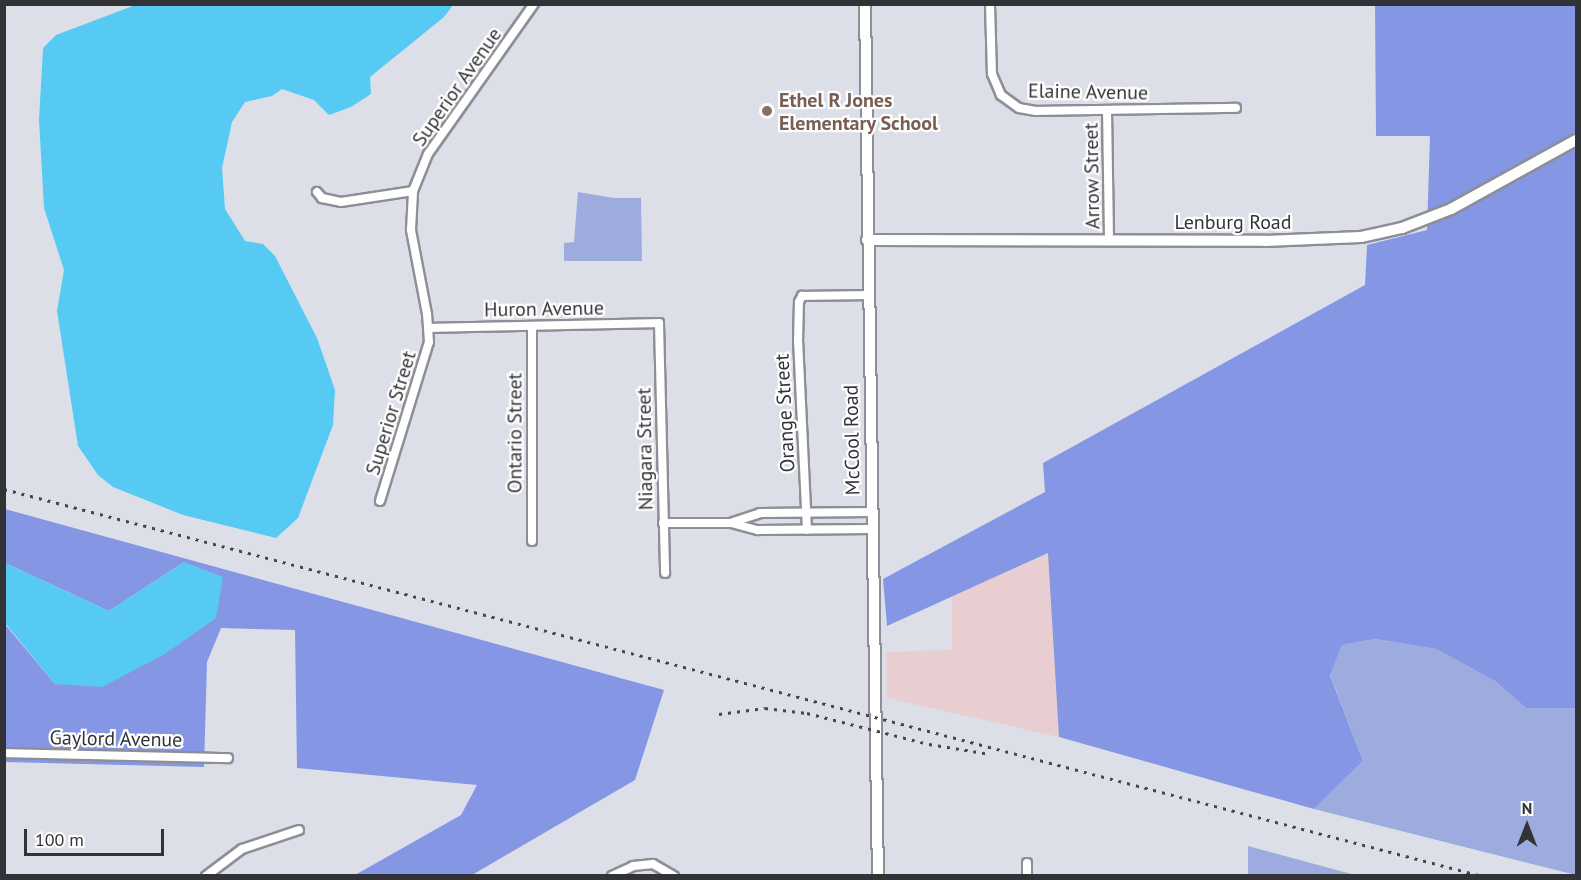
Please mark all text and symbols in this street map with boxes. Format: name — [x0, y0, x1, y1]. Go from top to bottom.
street label: Superior Avenue — [407, 23, 507, 151]
street label: Elaine Avenue — [1027, 79, 1149, 105]
place label: Ethel R Jones Elementary School — [779, 88, 939, 135]
marker: Ethel R Jones Elementary School — [760, 104, 774, 118]
street label: Arrow Street — [1079, 122, 1105, 230]
street label: Lenburg Road — [1174, 210, 1292, 234]
street label: Huron Avenue — [484, 296, 604, 322]
street label: Superior Street — [361, 348, 421, 478]
street label: Orange Street — [770, 353, 800, 473]
street label: Ontario Street — [503, 373, 527, 493]
street label: McCool Road — [839, 385, 865, 495]
street label: Niagara Street — [632, 388, 658, 510]
street label: Gaylord Avenue — [49, 726, 183, 752]
north arrow — [1497, 796, 1557, 856]
text: N — [1522, 798, 1532, 818]
scale bar — [27, 817, 166, 855]
text: 100 m — [35, 828, 84, 851]

